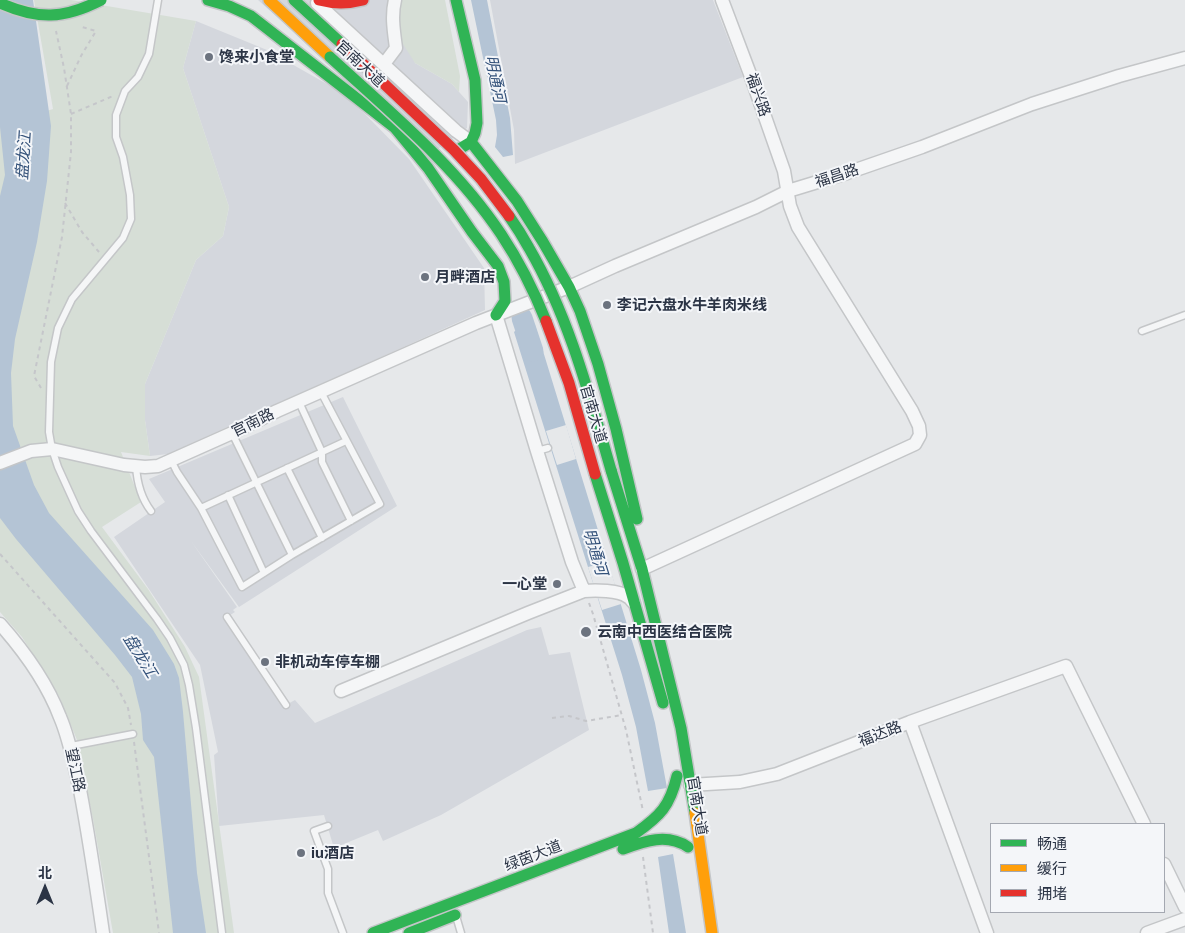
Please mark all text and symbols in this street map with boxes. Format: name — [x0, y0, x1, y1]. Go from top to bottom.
street label: 官南大道 — [332, 37, 388, 91]
place label: 馋来小食堂 — [219, 48, 294, 66]
marker: 馋来小食堂 — [203, 51, 215, 63]
water label: 明通河 — [481, 54, 509, 104]
street label: 福兴路 — [742, 71, 774, 119]
water label: 盘龙江 — [13, 131, 35, 181]
street label: 福昌路 — [813, 160, 861, 192]
place label: 月畔酒店 — [435, 268, 495, 286]
marker: 月畔酒店 — [419, 271, 431, 283]
place label: 李记六盘水牛羊肉米线 — [617, 296, 767, 314]
marker: 李记六盘水牛羊肉米线 — [601, 299, 613, 311]
street label: 官南大道 — [576, 383, 610, 445]
street label: 官南路 — [229, 405, 277, 441]
water label: 明通河 — [579, 526, 611, 578]
place label: 一心堂 — [502, 575, 547, 593]
marker: 一心堂 — [551, 578, 563, 590]
place label: 云南中西医结合医院 — [597, 623, 732, 641]
marker: 云南中西医结合医院 — [579, 625, 593, 639]
water label: 盘龙江 — [119, 631, 161, 681]
place label: 非机动车停车棚 — [275, 653, 380, 671]
marker: 非机动车停车棚 — [259, 656, 271, 668]
street label: 福达路 — [856, 718, 904, 750]
street label: 望江路 — [62, 746, 88, 794]
street label: 官南大道 — [683, 775, 711, 837]
legend — [990, 823, 1165, 913]
text: 畅通 — [1037, 835, 1067, 852]
street label: 绿茵大道 — [502, 837, 564, 875]
place label: iu酒店 — [311, 844, 354, 862]
marker: iu酒店 — [295, 847, 307, 859]
text: 缓行 — [1037, 860, 1067, 877]
north arrow — [20, 863, 70, 913]
text: 北 — [38, 865, 52, 881]
text: 拥堵 — [1037, 885, 1067, 902]

